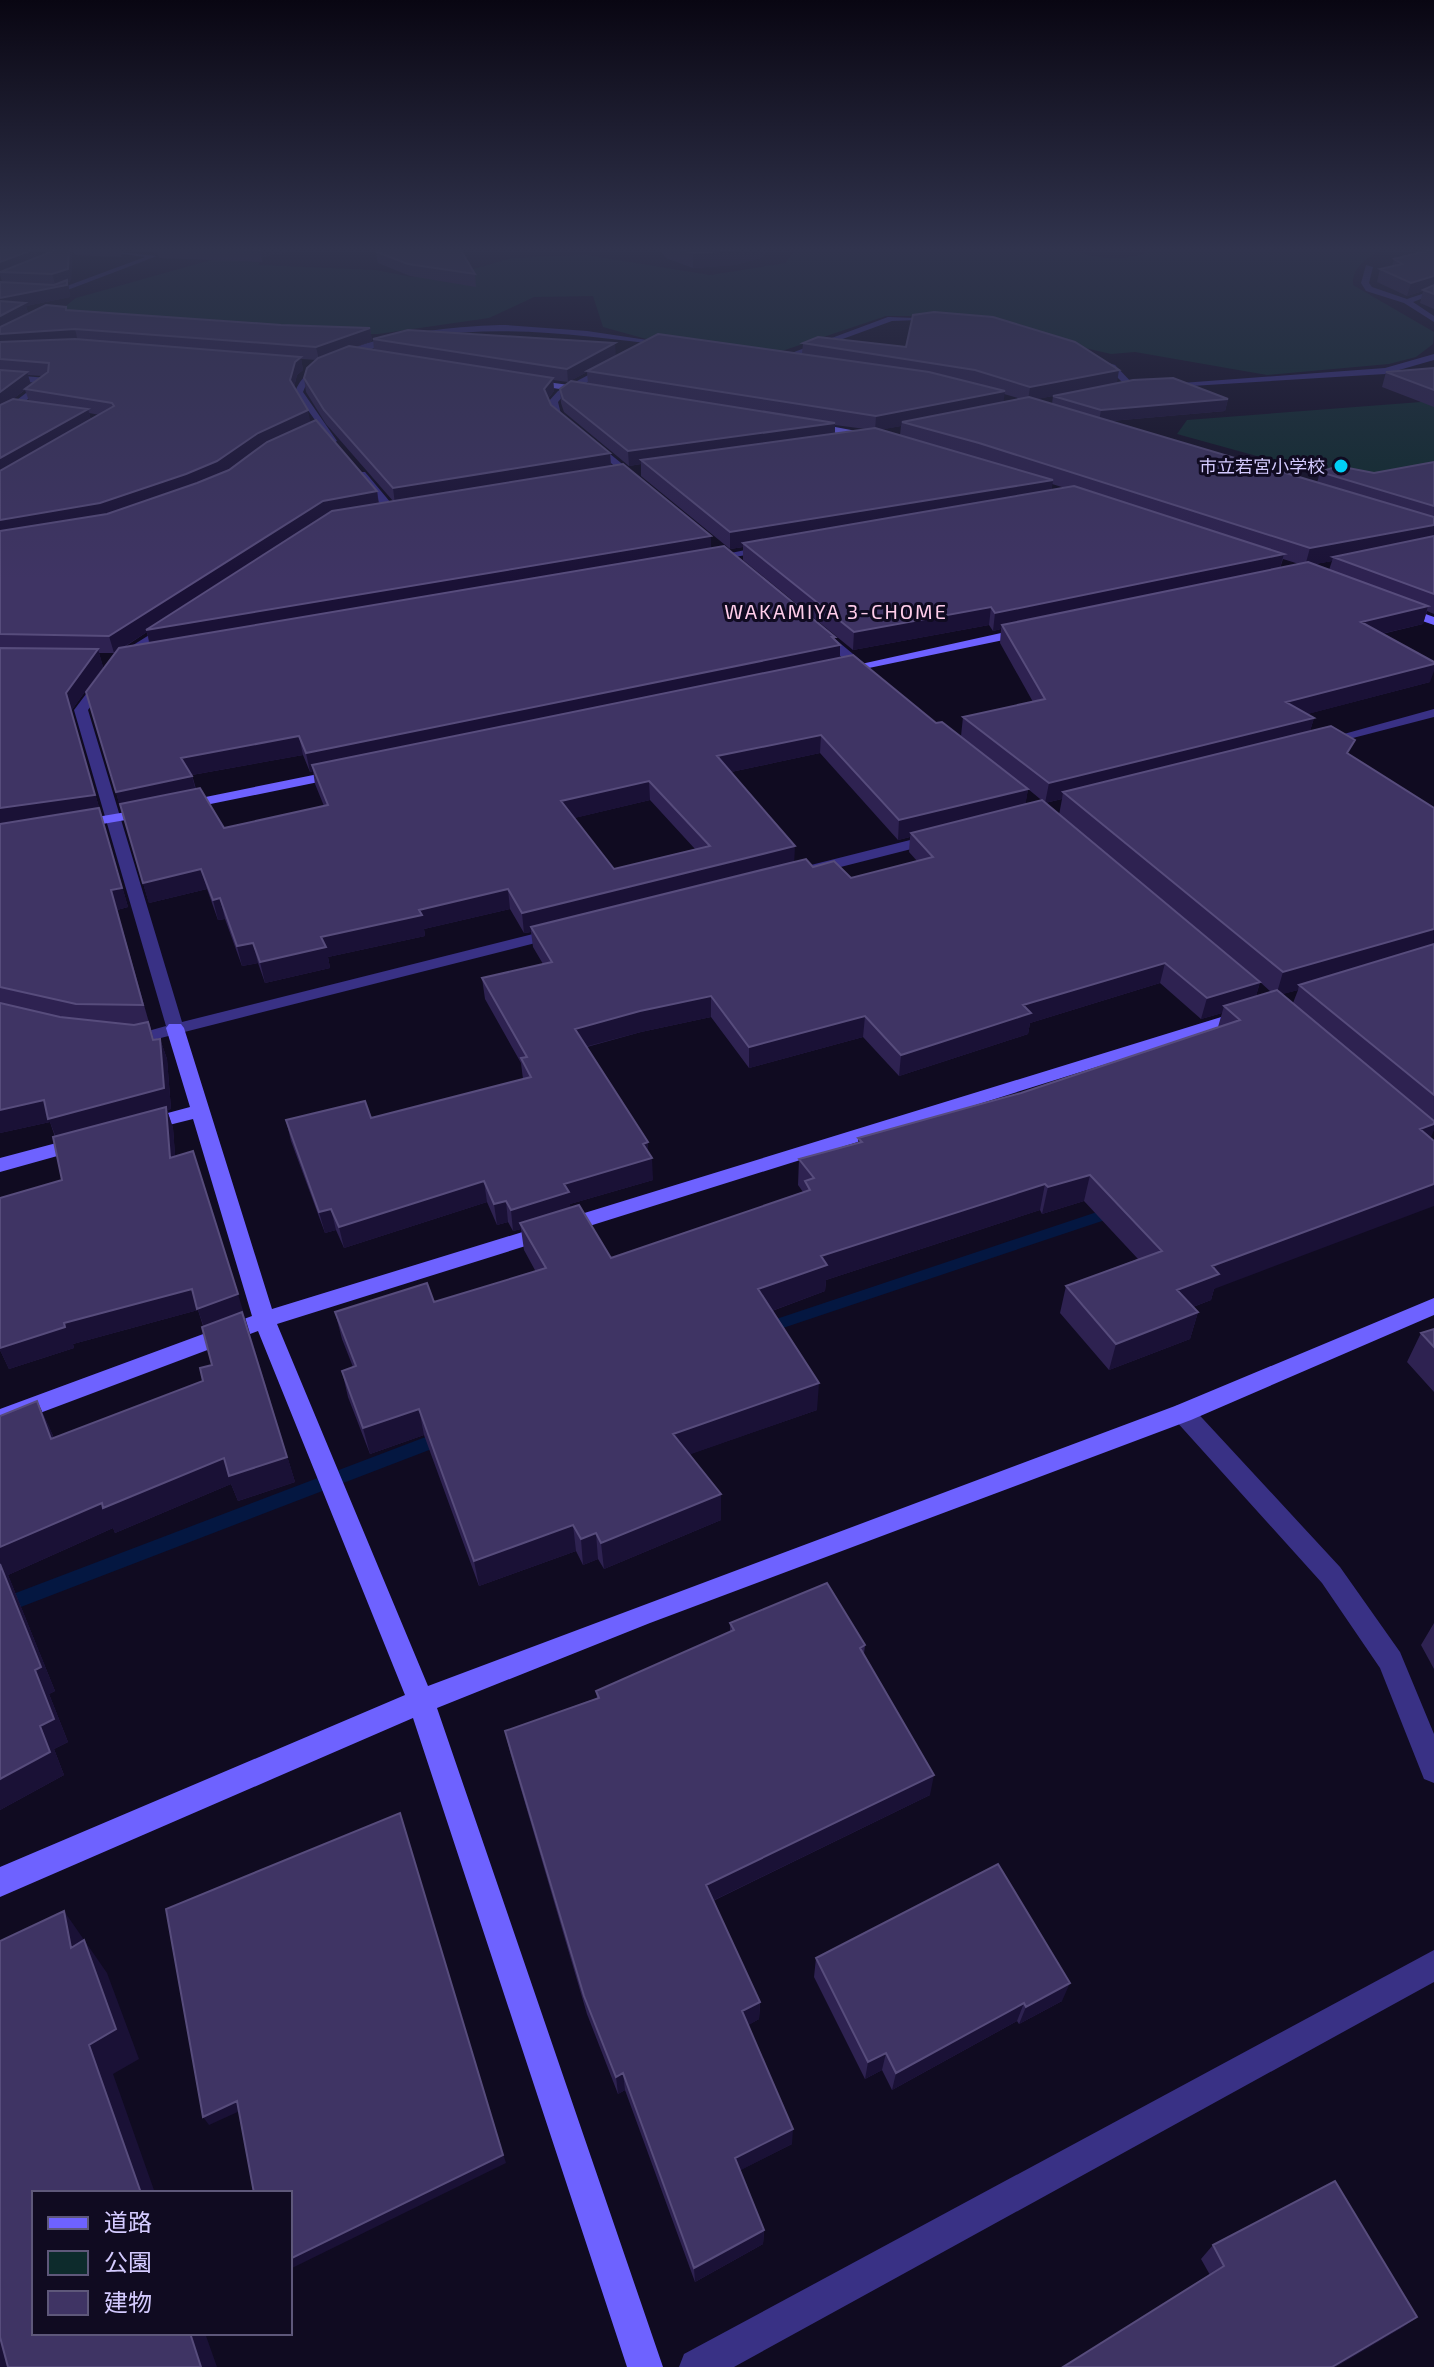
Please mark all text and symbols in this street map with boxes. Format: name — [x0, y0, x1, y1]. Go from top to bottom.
place label: 市立若宮小学校 — [1199, 455, 1325, 477]
marker: 市立若宮小学校 — [1332, 457, 1350, 475]
district label: WAKAMIYA 3-CHOME — [724, 599, 948, 623]
legend — [32, 2191, 292, 2335]
text: 道路 — [104, 2207, 152, 2236]
text: 公園 — [104, 2247, 152, 2276]
text: 建物 — [104, 2287, 152, 2316]

